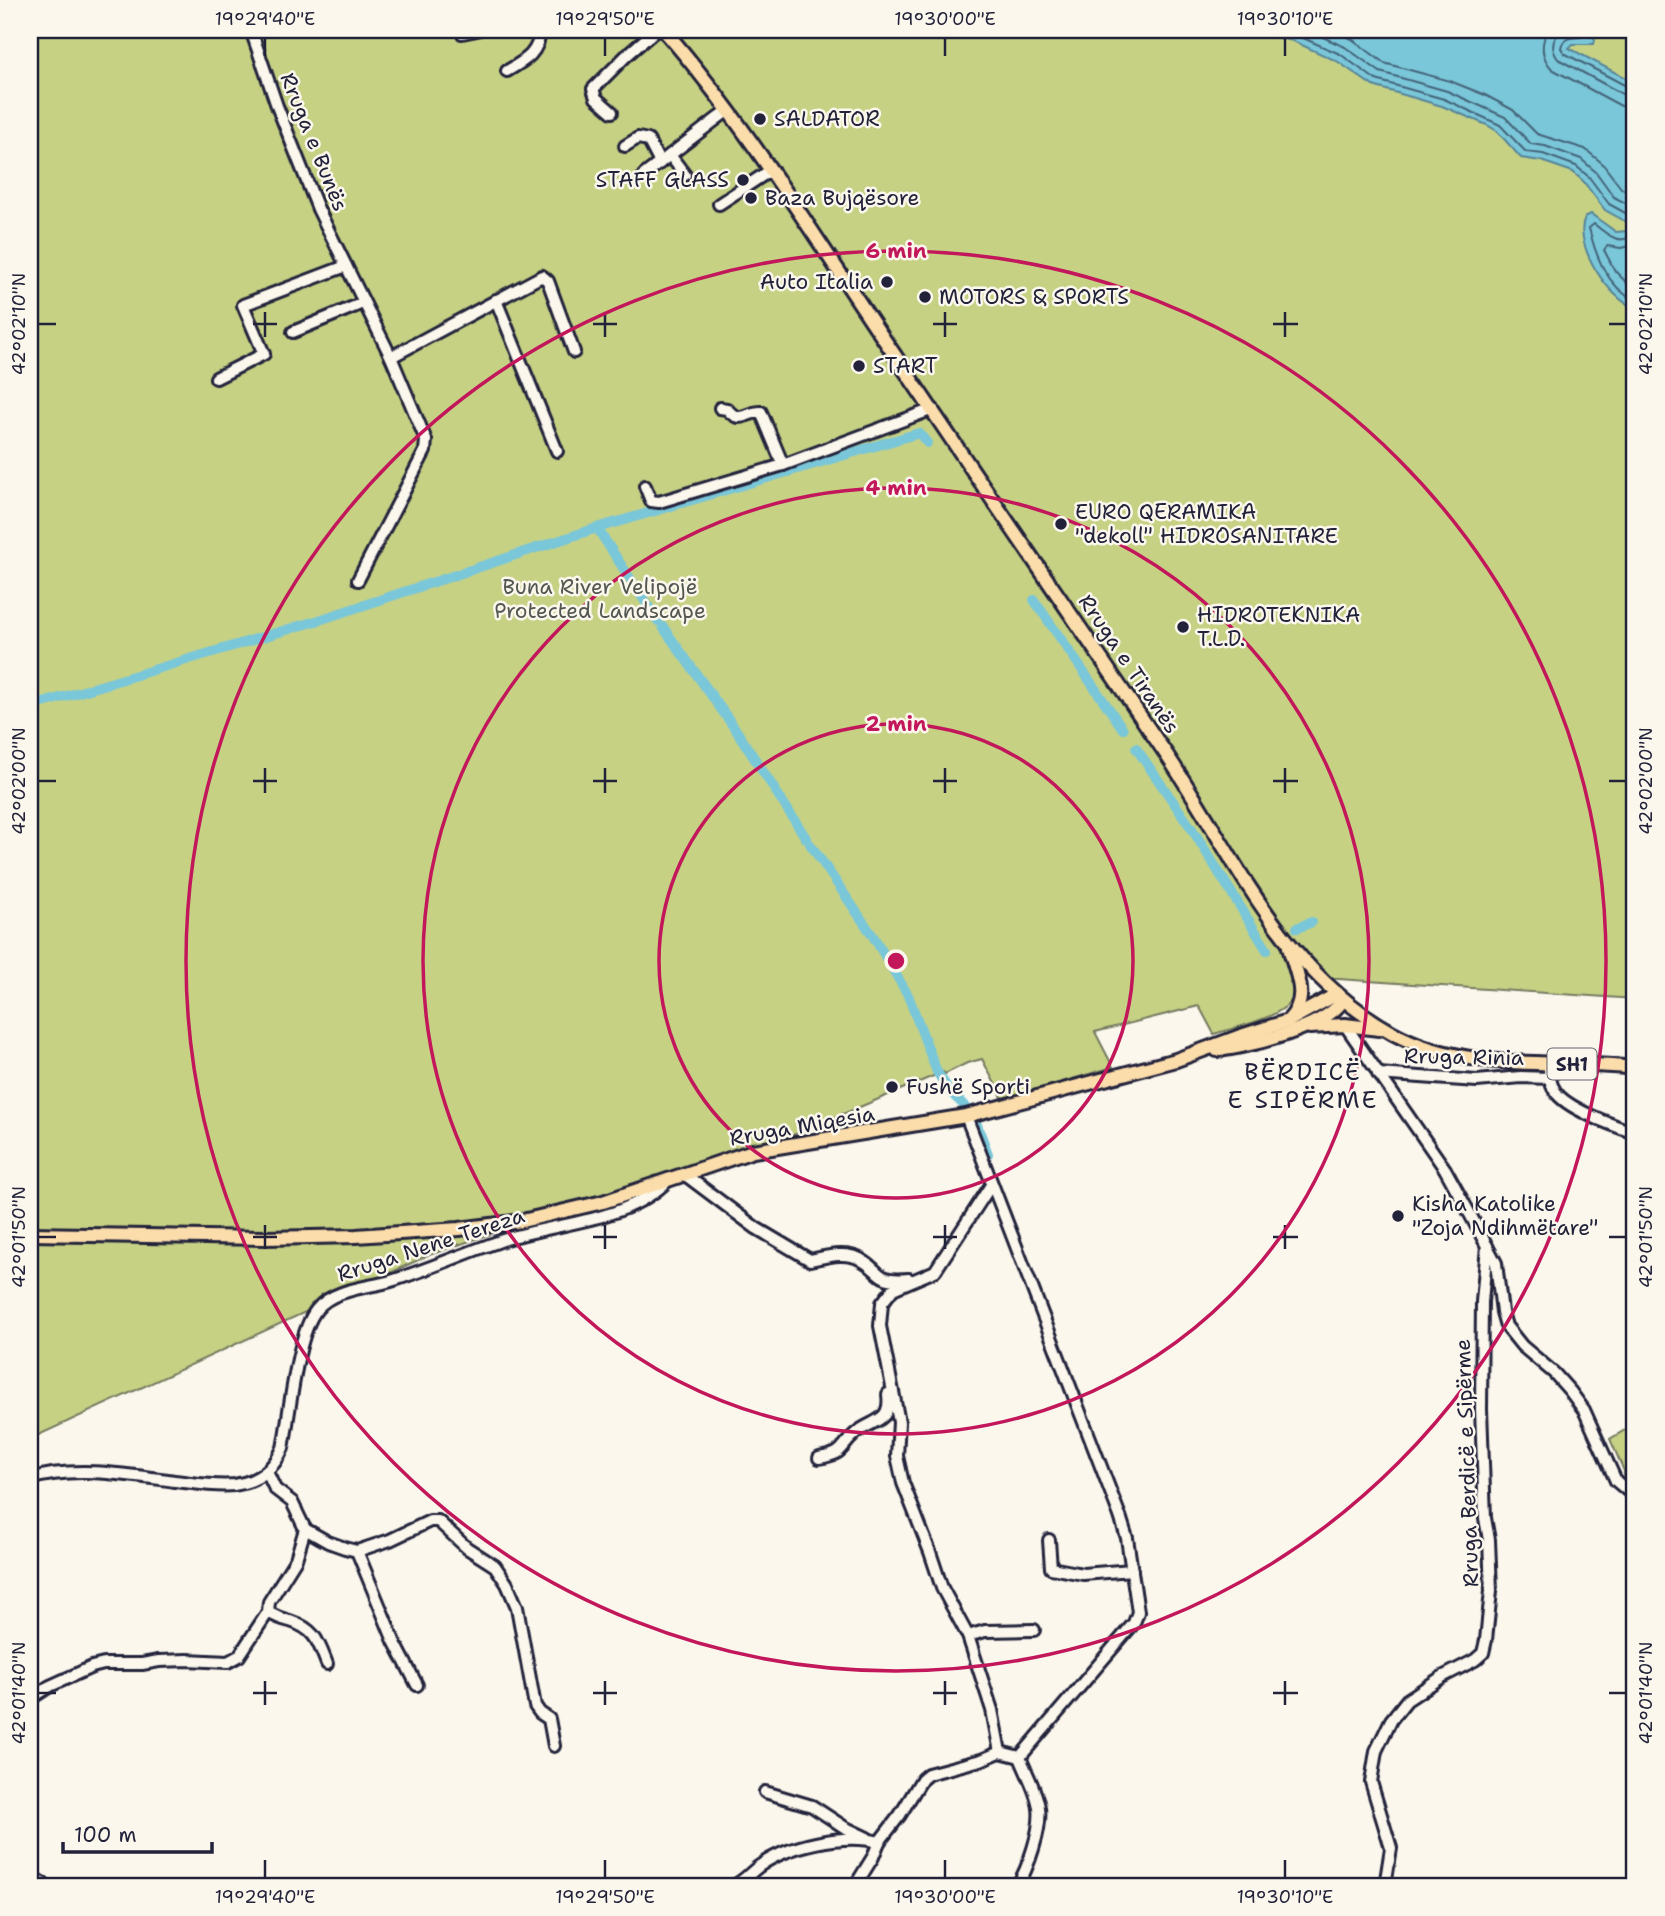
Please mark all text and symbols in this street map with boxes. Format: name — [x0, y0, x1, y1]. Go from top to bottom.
text: 19°29'40"E — [215, 7, 315, 31]
text: 19°29'50"E — [555, 7, 655, 31]
text: 19°30'00"E — [894, 7, 996, 31]
text: 19°30'10"E — [1237, 7, 1333, 31]
street label: Rruga e Bunës — [274, 69, 354, 215]
place label: SALDATOR — [774, 105, 880, 133]
marker: SALDATOR — [752, 111, 768, 127]
place label: STAFF GLASS — [596, 166, 729, 194]
marker: STAFF GLASS — [735, 172, 751, 188]
place label: Baza Bujqësore — [765, 184, 919, 212]
marker: Baza Bujqësore — [743, 190, 759, 206]
text: 6 min — [865, 237, 927, 265]
place label: Auto Italia — [760, 268, 873, 296]
text: 42°02'10"N — [7, 273, 31, 375]
text: 42°02'10"N — [1634, 273, 1658, 375]
marker: Auto Italia — [879, 274, 895, 290]
place label: MOTORS & SPORTS — [939, 283, 1129, 311]
marker: MOTORS & SPORTS — [917, 289, 933, 305]
place label: START — [873, 352, 938, 380]
marker: START — [851, 358, 867, 374]
text: 4 min — [865, 474, 927, 502]
place label: EURO QERAMIKA "dekoll" HIDROSANITARE — [1075, 498, 1338, 550]
marker: EURO QERAMIKA "dekoll" HIDROSANITARE — [1053, 516, 1069, 532]
park label: Buna River Velipojë Protected Landscape — [494, 573, 706, 625]
street label: Rruga e Tiranës — [1072, 589, 1186, 739]
place label: HIDROTEKNIKA T.L.D. — [1197, 601, 1360, 653]
marker: HIDROTEKNIKA T.L.D. — [1175, 619, 1191, 635]
text: 2 min — [865, 710, 927, 738]
text: 42°02'00"N — [7, 727, 31, 835]
text: 42°02'00"N — [1634, 727, 1658, 835]
centre of rings — [884, 949, 908, 973]
street label: Rruga Rinia — [1404, 1042, 1524, 1072]
road number: SH1 — [1548, 1048, 1596, 1080]
district label: BËRDICË E SIPËRME — [1227, 1056, 1379, 1116]
place label: Fushë Sporti — [906, 1073, 1030, 1101]
marker: Fushë Sporti — [884, 1079, 900, 1095]
street label: Rruga Miqesia — [727, 1099, 877, 1153]
text: 42°01'50"N — [7, 1186, 31, 1288]
text: 42°01'50"N — [1634, 1186, 1658, 1288]
place label: Kisha Katolike "Zoja Ndihmëtare" — [1412, 1190, 1598, 1242]
street label: Rruga Nene Tereza — [334, 1202, 528, 1288]
marker: Kisha Katolike "Zoja Ndihmëtare" — [1390, 1208, 1406, 1224]
street label: Rruga Berdicë e Sipërme — [1449, 1338, 1485, 1588]
text: 42°01'40"N — [7, 1642, 31, 1744]
text: 42°01'40"N — [1634, 1642, 1658, 1744]
scale bar — [63, 1811, 212, 1855]
text: 100 m — [74, 1821, 137, 1849]
text: 19°29'40"E — [215, 1885, 315, 1909]
text: 19°29'50"E — [555, 1885, 655, 1909]
text: 19°30'00"E — [894, 1885, 996, 1909]
text: 19°30'10"E — [1237, 1885, 1333, 1909]

